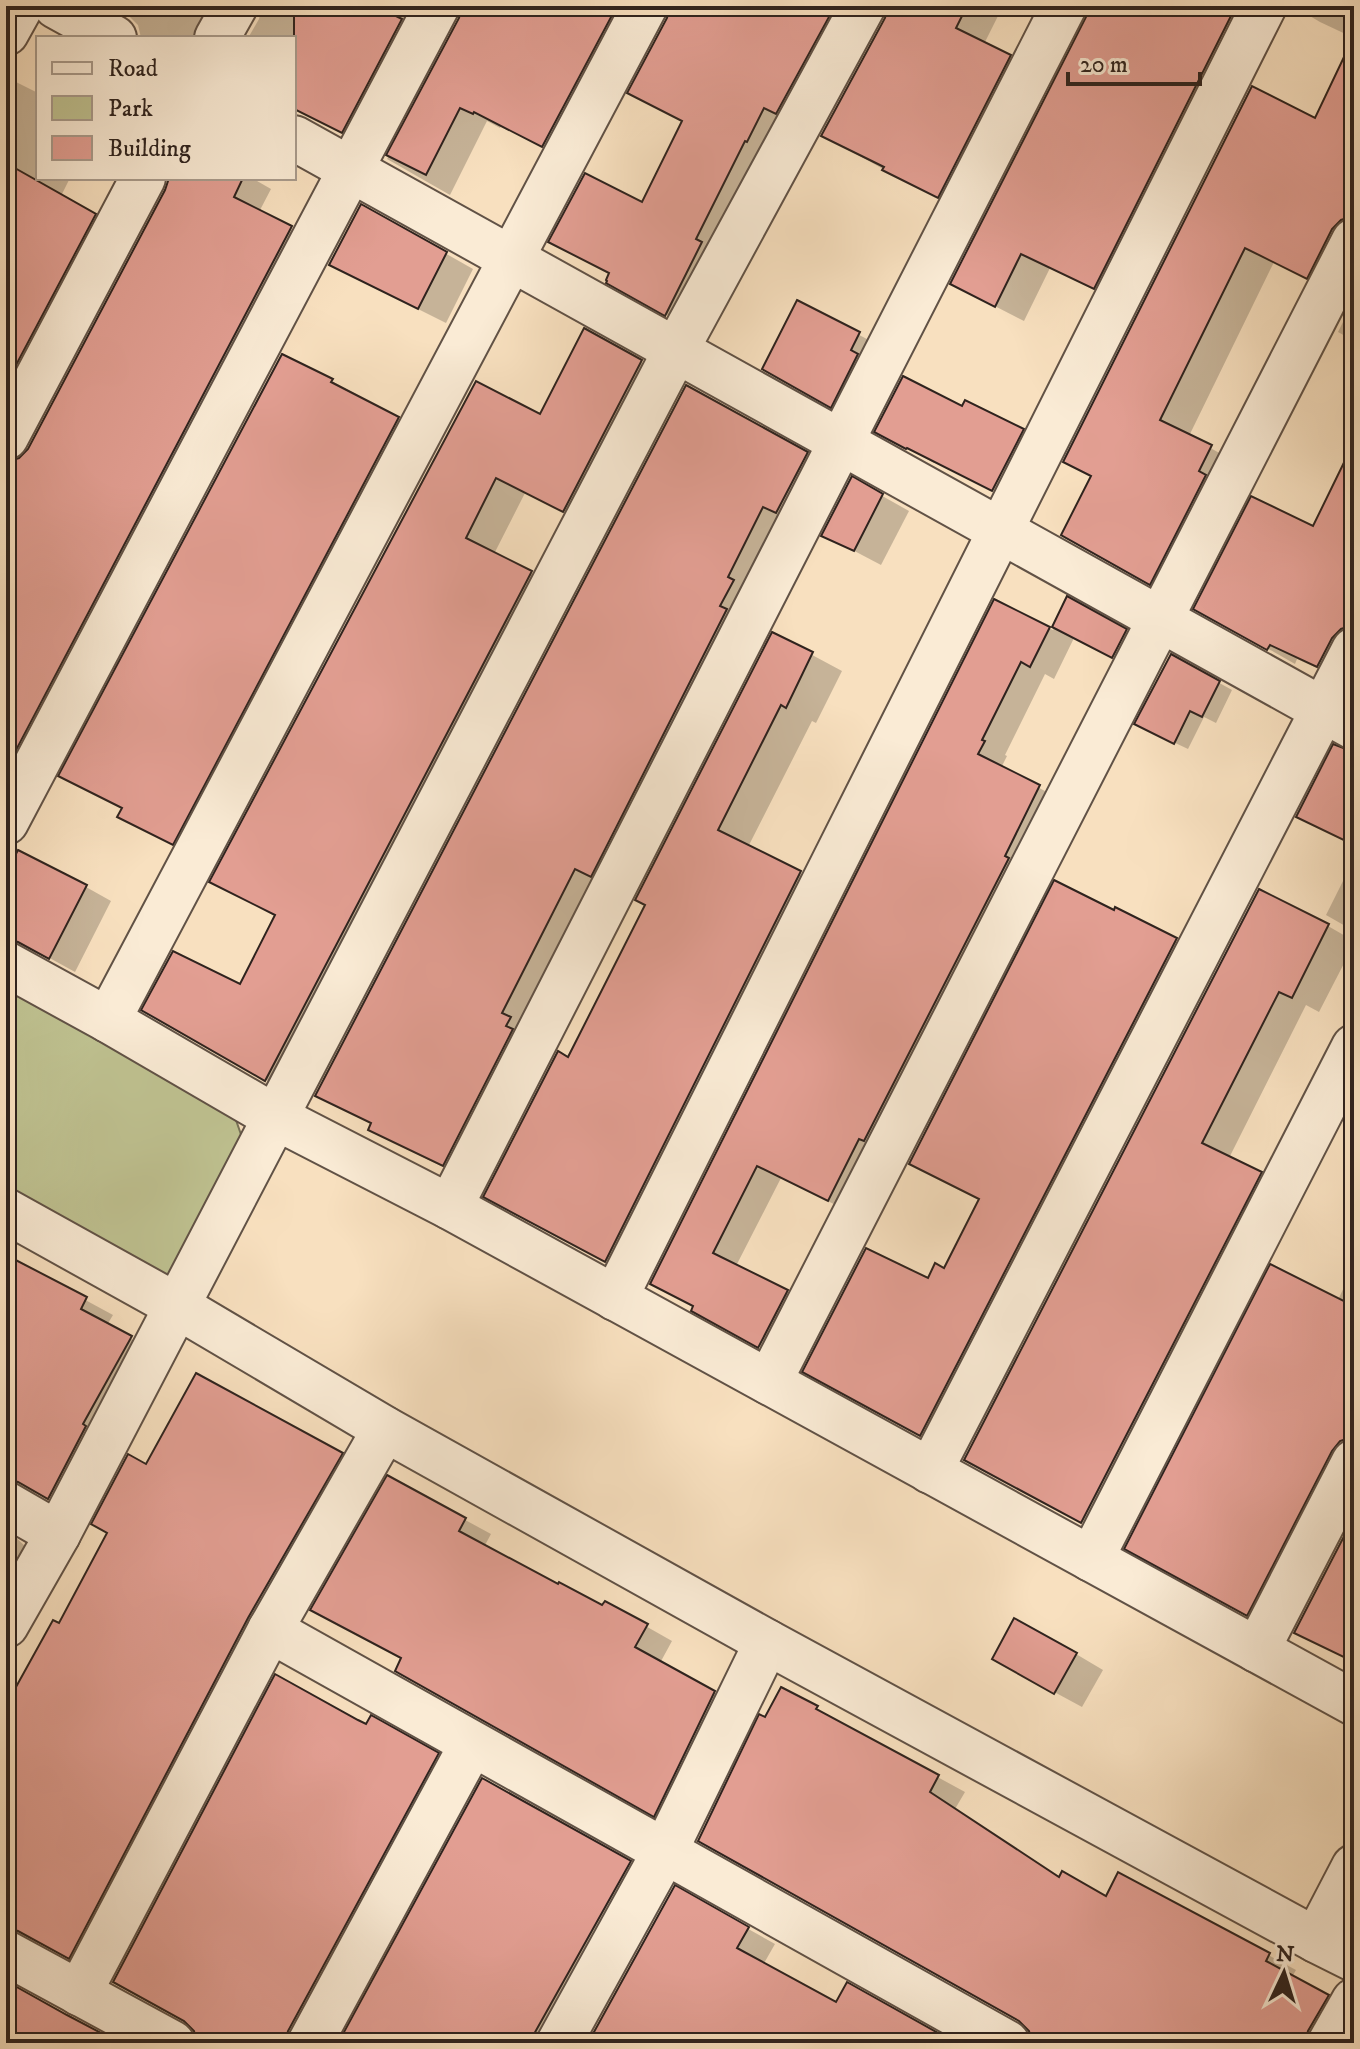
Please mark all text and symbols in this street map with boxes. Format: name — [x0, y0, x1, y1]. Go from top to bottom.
legend — [36, 36, 296, 180]
scale bar — [1068, 36, 1200, 86]
text: 20 m — [1080, 50, 1128, 80]
text: Road — [108, 54, 158, 84]
text: Park — [108, 94, 153, 124]
text: Building — [108, 134, 191, 164]
north arrow — [1244, 1933, 1324, 2013]
text: N — [1275, 1940, 1295, 1969]

